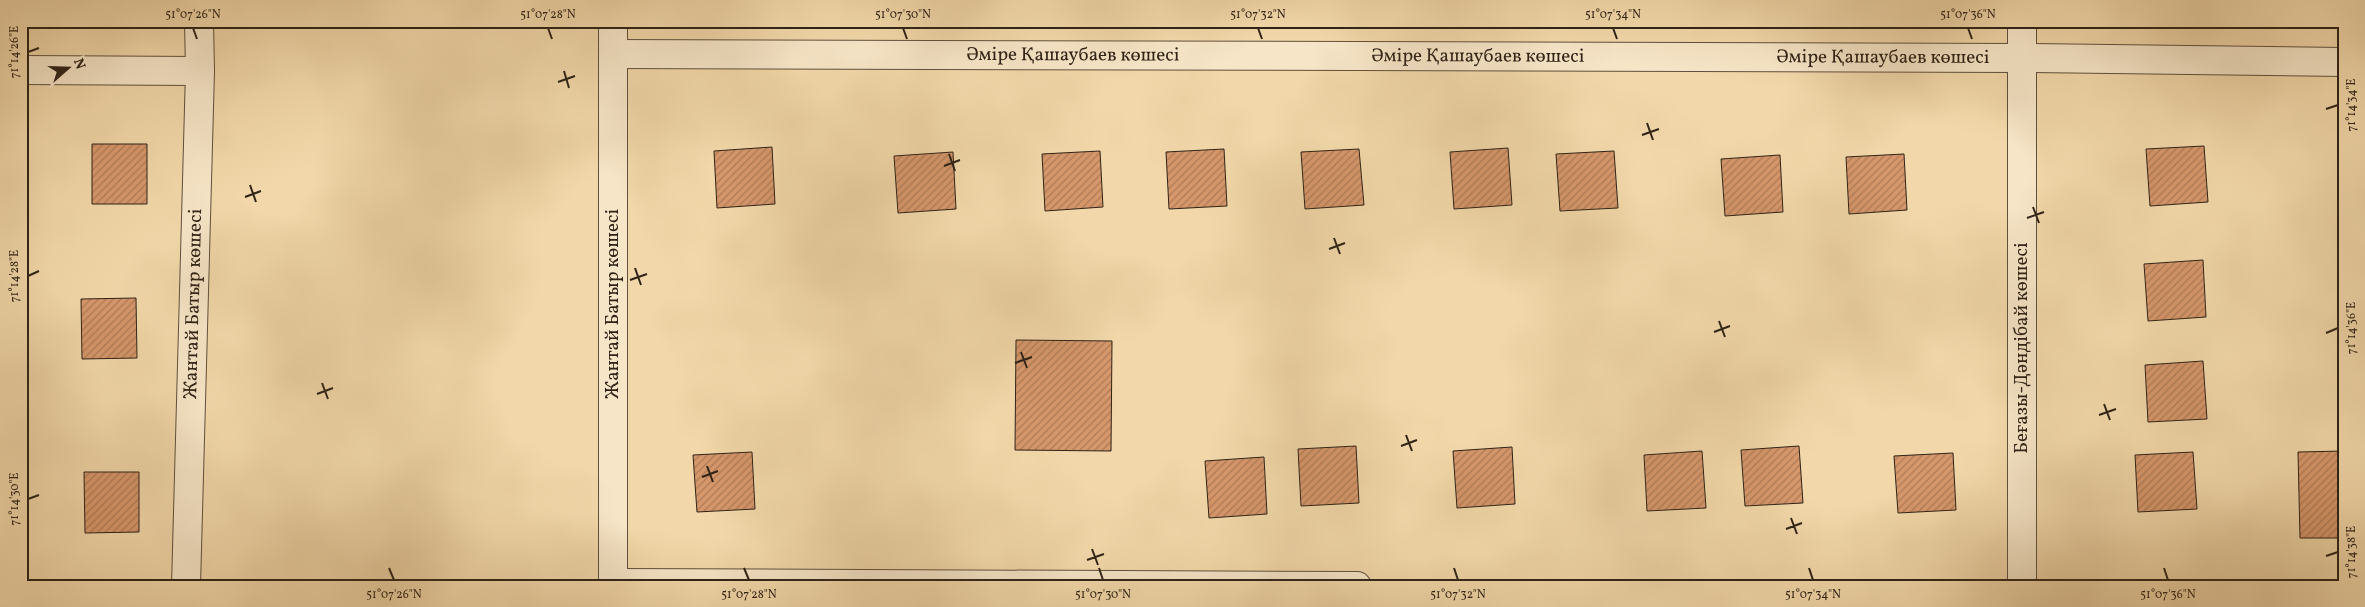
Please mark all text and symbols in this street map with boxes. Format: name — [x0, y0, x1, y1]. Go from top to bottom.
text: 51°07'26"N — [165, 7, 221, 23]
text: 51°07'28"N — [520, 7, 576, 23]
text: 51°07'30"N — [875, 7, 931, 23]
text: 51°07'32"N — [1230, 7, 1286, 23]
text: 51°07'34"N — [1585, 7, 1641, 23]
text: 51°07'36"N — [1940, 7, 1996, 23]
text: 71°14'26"E — [7, 26, 23, 78]
north arrow — [42, 42, 92, 92]
street label: Әміре Қашаубаев көшесі — [966, 42, 1180, 69]
street label: Әміре Қашаубаев көшесі — [1371, 43, 1585, 70]
street label: Әміре Қашаубаев көшесі — [1776, 44, 1990, 71]
text: N — [68, 56, 89, 72]
text: 71°14'34"E — [2344, 78, 2360, 132]
street label: Жантай Батыр көшесі — [178, 208, 209, 400]
street label: Жантай Батыр көшесі — [600, 208, 626, 399]
street label: Беғазы-Дәндібай көшесі — [2009, 242, 2035, 454]
text: 71°14'28"E — [7, 250, 23, 302]
text: 71°14'36"E — [2344, 302, 2360, 354]
text: 71°14'30"E — [7, 472, 23, 526]
text: 71°14'38"E — [2344, 526, 2360, 578]
text: 51°07'26"N — [366, 587, 422, 603]
text: 51°07'28"N — [721, 587, 777, 603]
text: 51°07'30"N — [1075, 587, 1131, 603]
text: 51°07'32"N — [1430, 587, 1486, 603]
text: 51°07'34"N — [1785, 587, 1841, 603]
text: 51°07'36"N — [2140, 587, 2196, 603]

